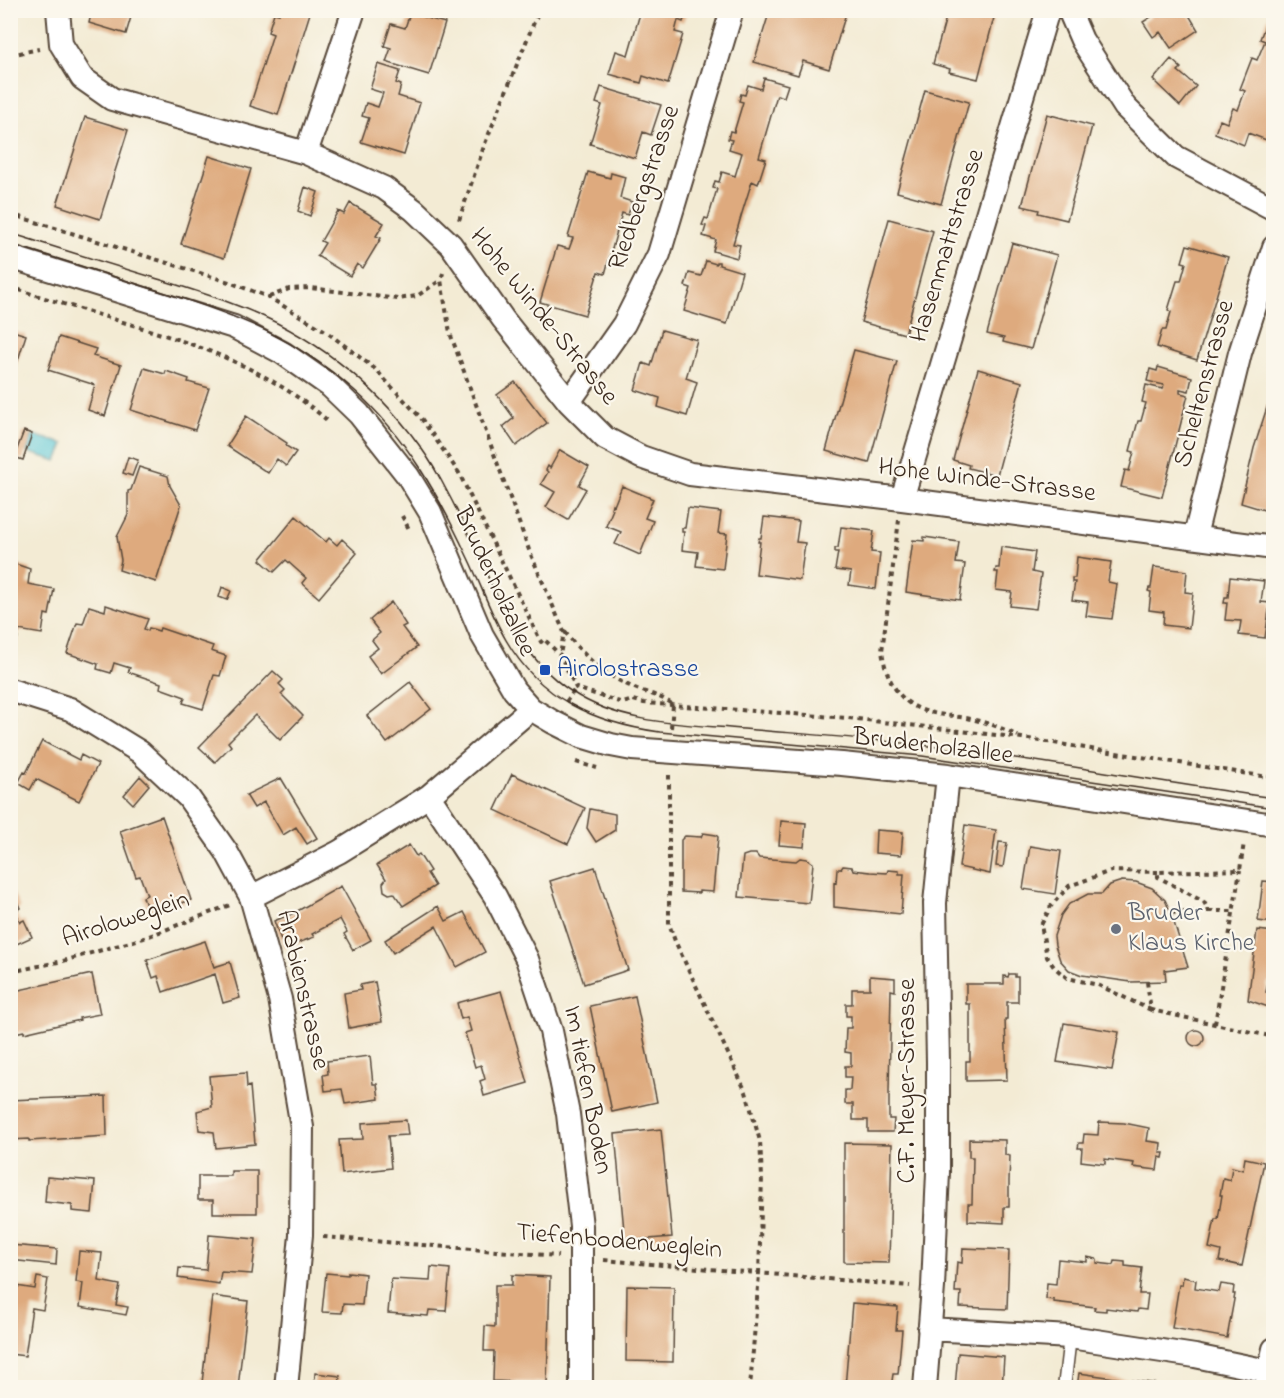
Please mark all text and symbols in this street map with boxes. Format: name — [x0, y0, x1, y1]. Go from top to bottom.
street label: Riedbergstrasse — [599, 100, 691, 276]
street label: Hasenmattstrasse — [900, 144, 996, 348]
street label: Hohe Winde-Strasse — [459, 220, 627, 414]
street label: Scheltenstrasse — [1164, 296, 1246, 472]
street label: Hohe Winde-Strasse — [876, 449, 1098, 513]
street label: Bruderholzallee — [442, 500, 545, 663]
place label: Airolostrasse — [557, 651, 699, 689]
marker: Airolostrasse — [538, 663, 552, 677]
street label: Bruderholzallee — [850, 718, 1016, 776]
street label: Airoloweglein — [57, 881, 195, 959]
place label: Bruder Klaus Kirche — [1127, 895, 1255, 963]
street label: Arabienstrasse — [265, 906, 339, 1074]
marker: Bruder Klaus Kirche — [1109, 922, 1123, 936]
street label: C.F. Meyer-Strasse — [889, 978, 927, 1184]
street label: Im tiefen Boden — [552, 1002, 622, 1178]
street label: Tiefenbodenweglein — [514, 1214, 724, 1270]

